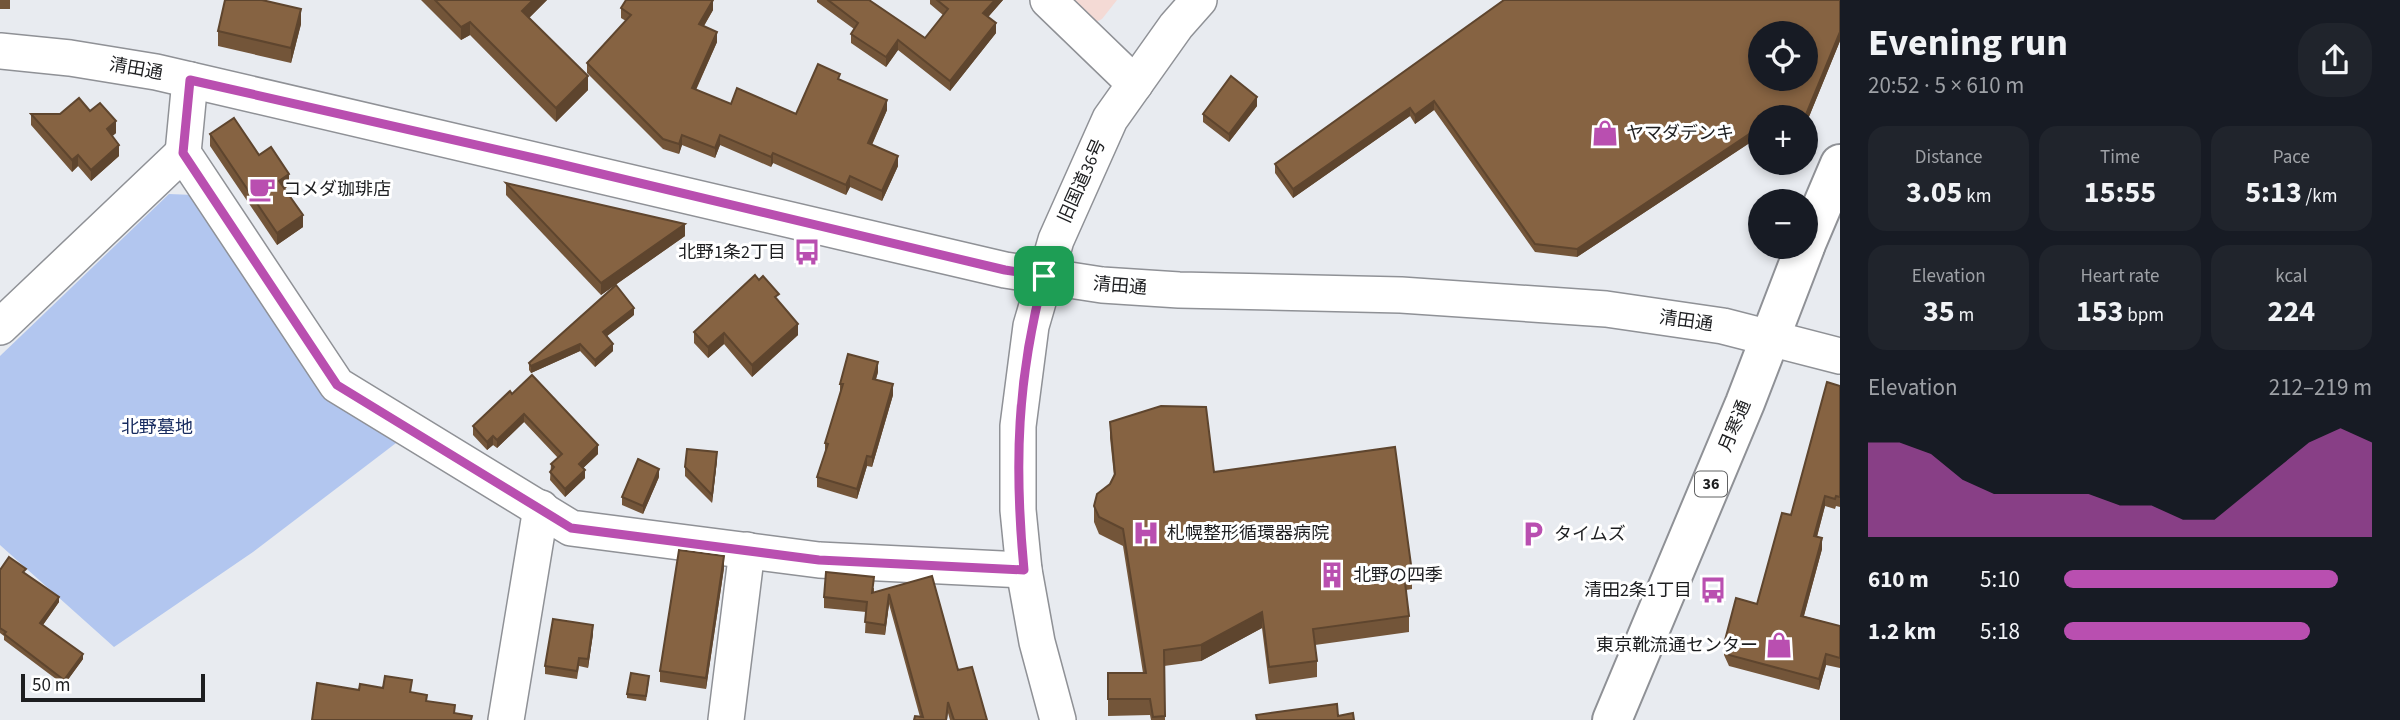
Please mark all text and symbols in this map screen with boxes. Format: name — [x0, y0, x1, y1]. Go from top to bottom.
text: Evening run — [1868, 16, 2068, 70]
map controls — [1748, 21, 1818, 259]
button: locate — [1748, 21, 1818, 91]
button: share — [2298, 23, 2372, 97]
street label: 清田通 — [107, 52, 165, 86]
text: 20:52 · 5 × 610 m — [1868, 69, 2024, 102]
button: + — [1748, 105, 1818, 175]
shop icon: ヤマダデンキ — [1590, 118, 1620, 148]
place label: ヤマダデンキ — [1626, 121, 1734, 146]
street label: 旧国道36号 — [1052, 135, 1112, 227]
text: Distance — [1915, 144, 1982, 171]
text: Time — [2100, 144, 2140, 171]
text: Pace — [2273, 144, 2310, 171]
text: 3.05 — [1906, 171, 1962, 214]
text: 15:55 — [2084, 171, 2156, 214]
text: 5:13 — [2245, 171, 2302, 214]
cafe icon: コメダ珈琲店 — [247, 174, 277, 204]
place label: コメダ珈琲店 — [283, 177, 391, 202]
text: km — [1962, 183, 1991, 210]
text: /km — [2302, 183, 2337, 210]
button: − — [1748, 189, 1818, 259]
bus stop icon: 北野1条2丁目 — [792, 237, 822, 267]
place label: 北野1条2丁目 — [678, 240, 786, 265]
pin — [1014, 246, 1074, 306]
icon: arrive — [1025, 257, 1063, 295]
text: Elevation — [1912, 263, 1986, 290]
text: Heart rate — [2080, 263, 2159, 290]
text: kcal — [2275, 263, 2307, 290]
street label: 清田通 — [1092, 271, 1148, 301]
text: 35 — [1923, 290, 1955, 333]
text: 153 — [2076, 290, 2123, 333]
text: 224 — [2268, 290, 2315, 333]
text: m — [1955, 302, 1974, 329]
text: bpm — [2123, 302, 2164, 329]
street label: 清田通 — [1658, 305, 1714, 337]
text: Elevation — [1868, 371, 1958, 404]
text: 212–219 m — [2269, 371, 2372, 404]
street label: 月寒通 — [1713, 396, 1757, 456]
park label: 北野墓地 — [121, 415, 193, 440]
road number: 36 — [1695, 471, 1727, 496]
hospital icon: 札幌整形循環器病院 — [1131, 518, 1161, 548]
parking icon: タイムズ — [1518, 519, 1548, 549]
place label: 札幌整形循環器病院 — [1167, 521, 1329, 546]
place label: タイムズ — [1554, 522, 1626, 547]
building icon: 北野の四季 — [1317, 560, 1347, 590]
place label: 北野の四季 — [1353, 563, 1443, 588]
text: 610 m — [1868, 563, 1929, 596]
text: 5:10 — [1980, 563, 2020, 596]
bus stop icon: 清田2条1丁目 — [1698, 575, 1728, 605]
place label: 清田2条1丁目 — [1584, 578, 1692, 603]
text: 1.2 km — [1868, 615, 1936, 648]
text: 5:18 — [1980, 615, 2020, 648]
shop icon: 東京靴流通センター — [1764, 630, 1794, 660]
place label: 東京靴流通センター — [1596, 633, 1758, 658]
scale bar — [21, 671, 205, 703]
text: 50 m — [32, 672, 70, 699]

